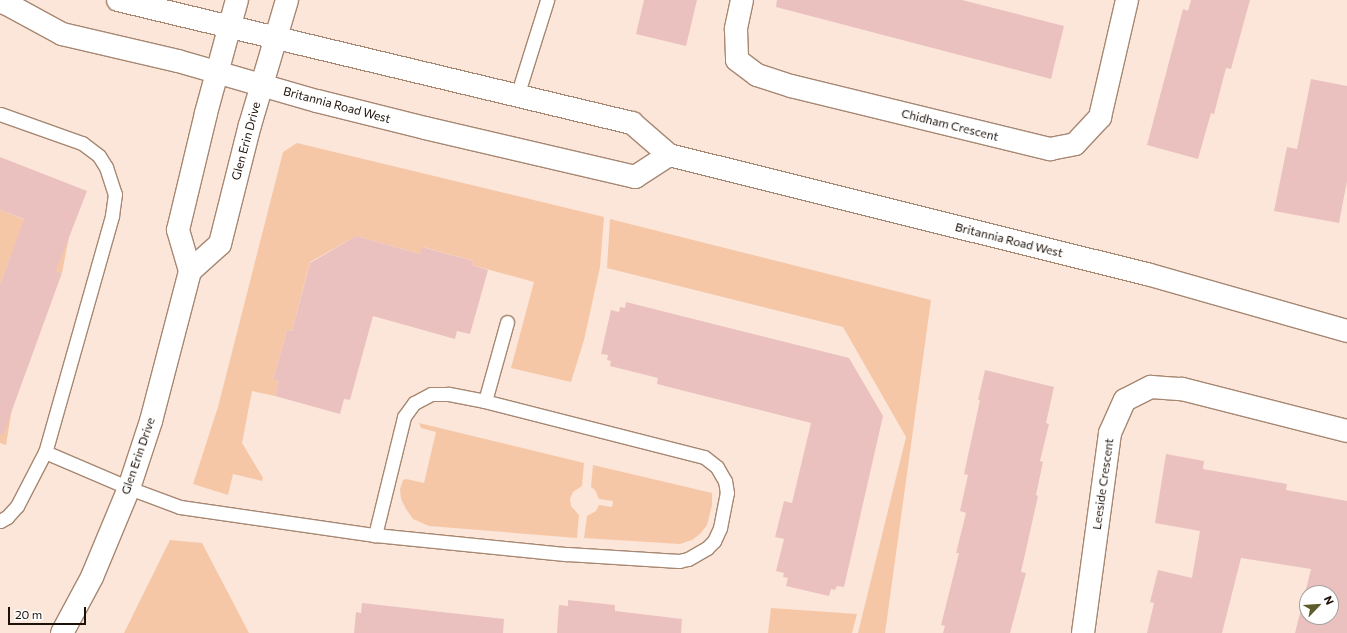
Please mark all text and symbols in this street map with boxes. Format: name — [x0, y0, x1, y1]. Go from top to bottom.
street label: Britannia Road West — [282, 84, 392, 126]
street label: Glen Erin Drive — [229, 100, 263, 182]
street label: Chidham Crescent — [900, 106, 1000, 144]
street label: Britannia Road West — [954, 220, 1064, 260]
street label: Glen Erin Drive — [118, 416, 158, 496]
street label: Leeside Crescent — [1089, 437, 1117, 531]
north arrow — [1299, 585, 1339, 625]
text: N — [1322, 594, 1337, 607]
scale bar — [10, 599, 88, 625]
text: 20 m — [15, 607, 42, 621]

